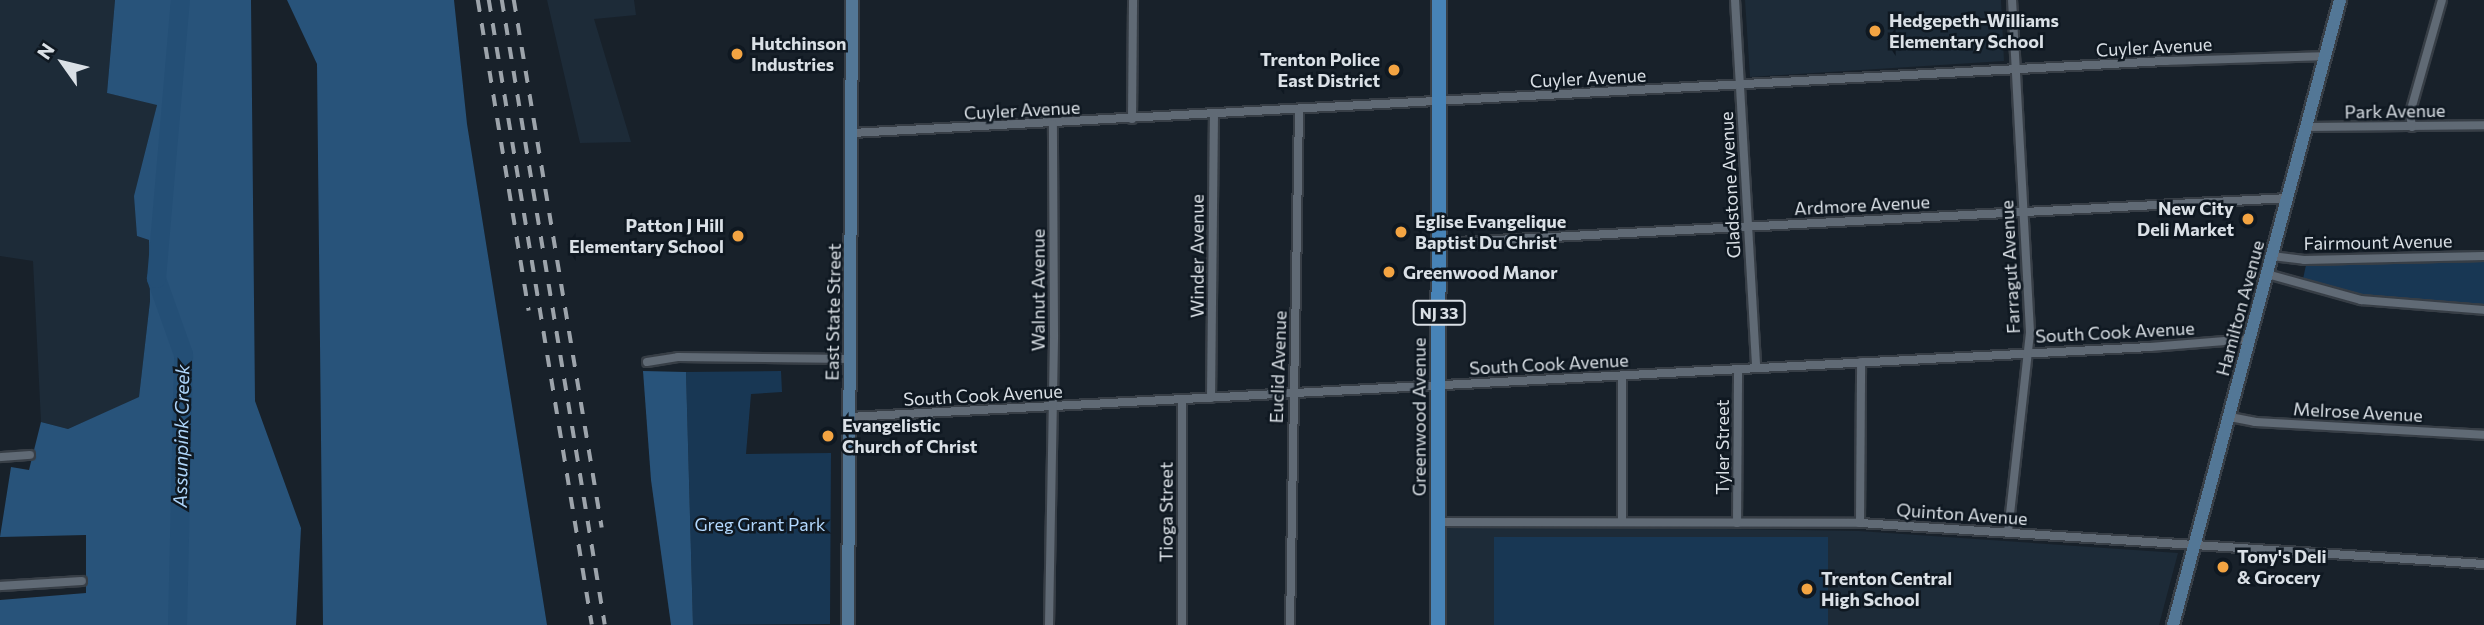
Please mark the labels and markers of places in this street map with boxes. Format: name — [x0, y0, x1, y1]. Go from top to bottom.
place label: Hedgepeth-Williams Elementary School — [1889, 10, 2059, 52]
marker: Hedgepeth-Williams Elementary School — [1867, 23, 1883, 39]
place label: Hutchinson Industries — [751, 33, 846, 76]
marker: Hutchinson Industries — [729, 46, 745, 62]
place label: Trenton Police East District — [1260, 49, 1380, 92]
marker: Trenton Police East District — [1386, 62, 1402, 78]
place label: New City Deli Market — [2137, 198, 2234, 241]
place label: Eglise Evangelique Baptist Du Christ — [1415, 211, 1566, 254]
marker: New City Deli Market — [2240, 211, 2256, 227]
place label: Patton J Hill Elementary School — [569, 215, 724, 258]
marker: Eglise Evangelique Baptist Du Christ — [1393, 224, 1409, 240]
marker: Patton J Hill Elementary School — [730, 228, 746, 244]
place label: Greenwood Manor — [1403, 261, 1558, 283]
marker: Greenwood Manor — [1381, 264, 1397, 280]
place label: Evangelistic Church of Christ — [842, 415, 977, 458]
marker: Evangelistic Church of Christ — [820, 428, 836, 444]
place label: Tony's Deli & Grocery — [2237, 546, 2327, 588]
marker: Tony's Deli & Grocery — [2215, 559, 2231, 575]
place label: Trenton Central High School — [1821, 568, 1952, 610]
marker: Trenton Central High School — [1799, 581, 1815, 597]

